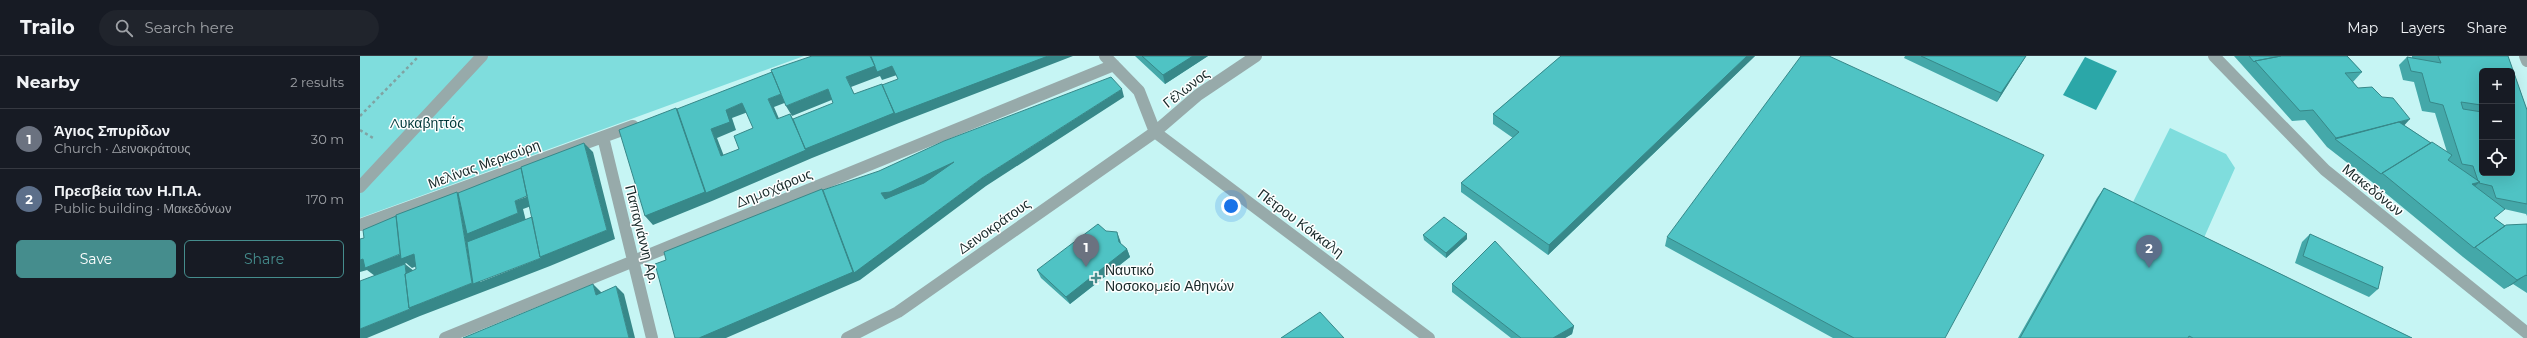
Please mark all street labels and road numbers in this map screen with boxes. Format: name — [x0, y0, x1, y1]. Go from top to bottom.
street label: Γέλωνος — [1159, 64, 1213, 112]
street label: Μελίνας Μερκούρη — [425, 135, 543, 193]
street label: Μακεδόνων — [2339, 160, 2407, 220]
street label: Δημοχάρους — [733, 164, 815, 211]
street label: Παπαγιάννη Αρ. — [621, 183, 663, 285]
street label: Πέτρου Κόκκαλη — [1254, 185, 1348, 261]
street label: Δεινοκράτους — [954, 194, 1034, 258]

